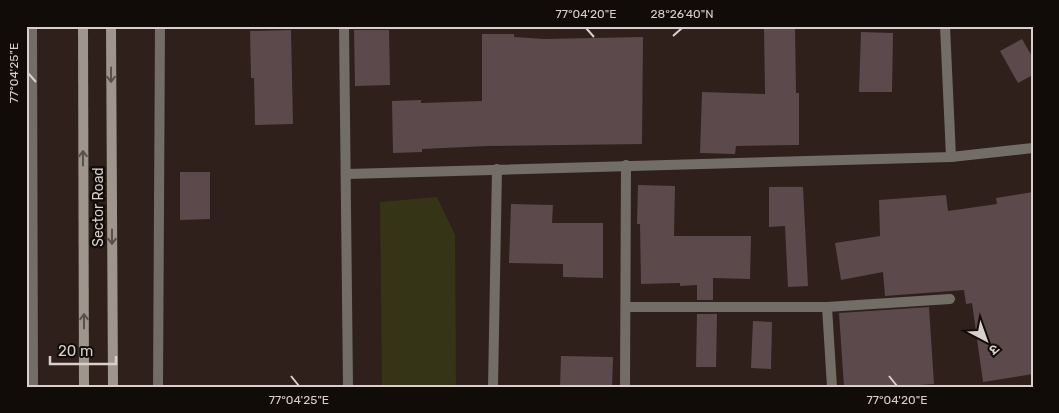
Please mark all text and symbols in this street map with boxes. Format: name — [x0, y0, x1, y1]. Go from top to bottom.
text: 77°04'20"E — [556, 7, 616, 21]
text: 28°26'40"N — [650, 7, 714, 21]
text: 77°04'25"E — [7, 43, 21, 103]
one-way arrow — [107, 67, 116, 83]
one-way arrow — [78, 150, 88, 166]
street label: Sector Road — [90, 167, 107, 247]
one-way arrow — [107, 229, 117, 245]
one-way arrow — [79, 313, 89, 329]
north arrow — [962, 316, 1012, 366]
scale bar — [50, 333, 116, 365]
text: उ — [985, 340, 1003, 359]
text: 20 m — [58, 342, 93, 360]
text: 77°04'25"E — [269, 393, 329, 407]
text: 77°04'20"E — [867, 393, 927, 407]

